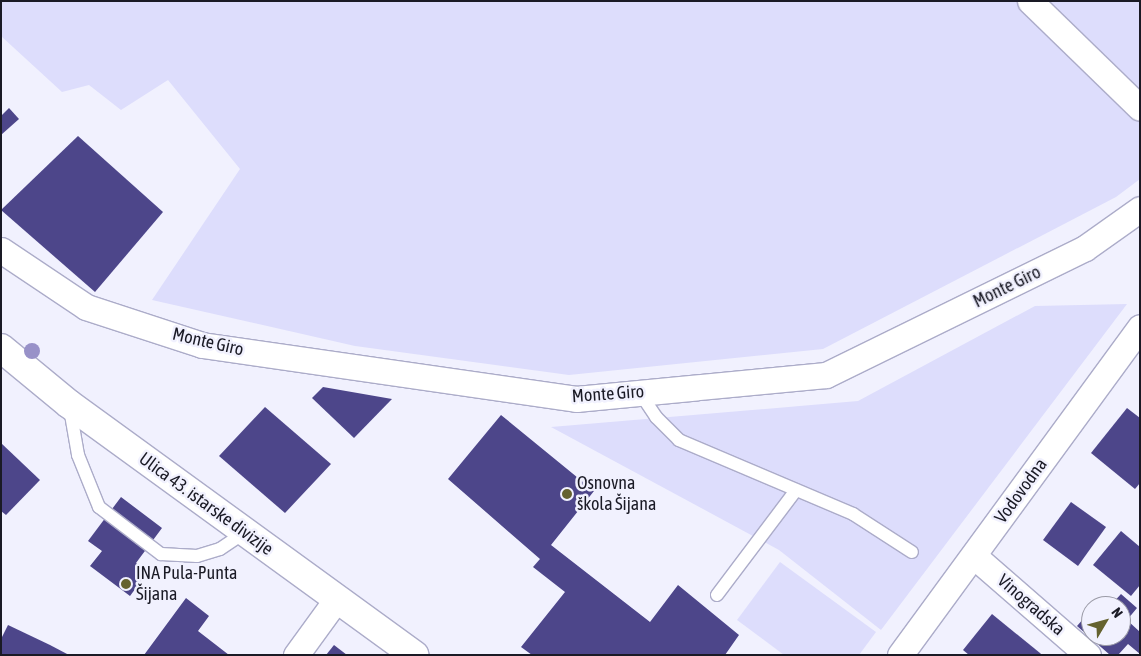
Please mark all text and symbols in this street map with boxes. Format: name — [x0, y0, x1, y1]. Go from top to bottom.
street label: Monte Giro — [970, 261, 1044, 313]
street label: Monte Giro — [170, 323, 246, 361]
street label: Monte Giro — [571, 381, 645, 407]
street label: Ulica 43. istarske divizije — [135, 448, 277, 560]
street label: Vodovodna — [990, 454, 1052, 528]
place label: Osnovna škola Šijana — [577, 473, 656, 516]
marker: Osnovna škola Šijana — [561, 488, 573, 500]
place label: INA Pula-Punta Šijana — [136, 563, 237, 606]
street label: Vinogradska — [993, 570, 1069, 640]
marker: INA Pula-Punta Šijana — [120, 578, 132, 590]
north arrow — [1081, 596, 1131, 646]
text: N — [1108, 604, 1126, 621]

